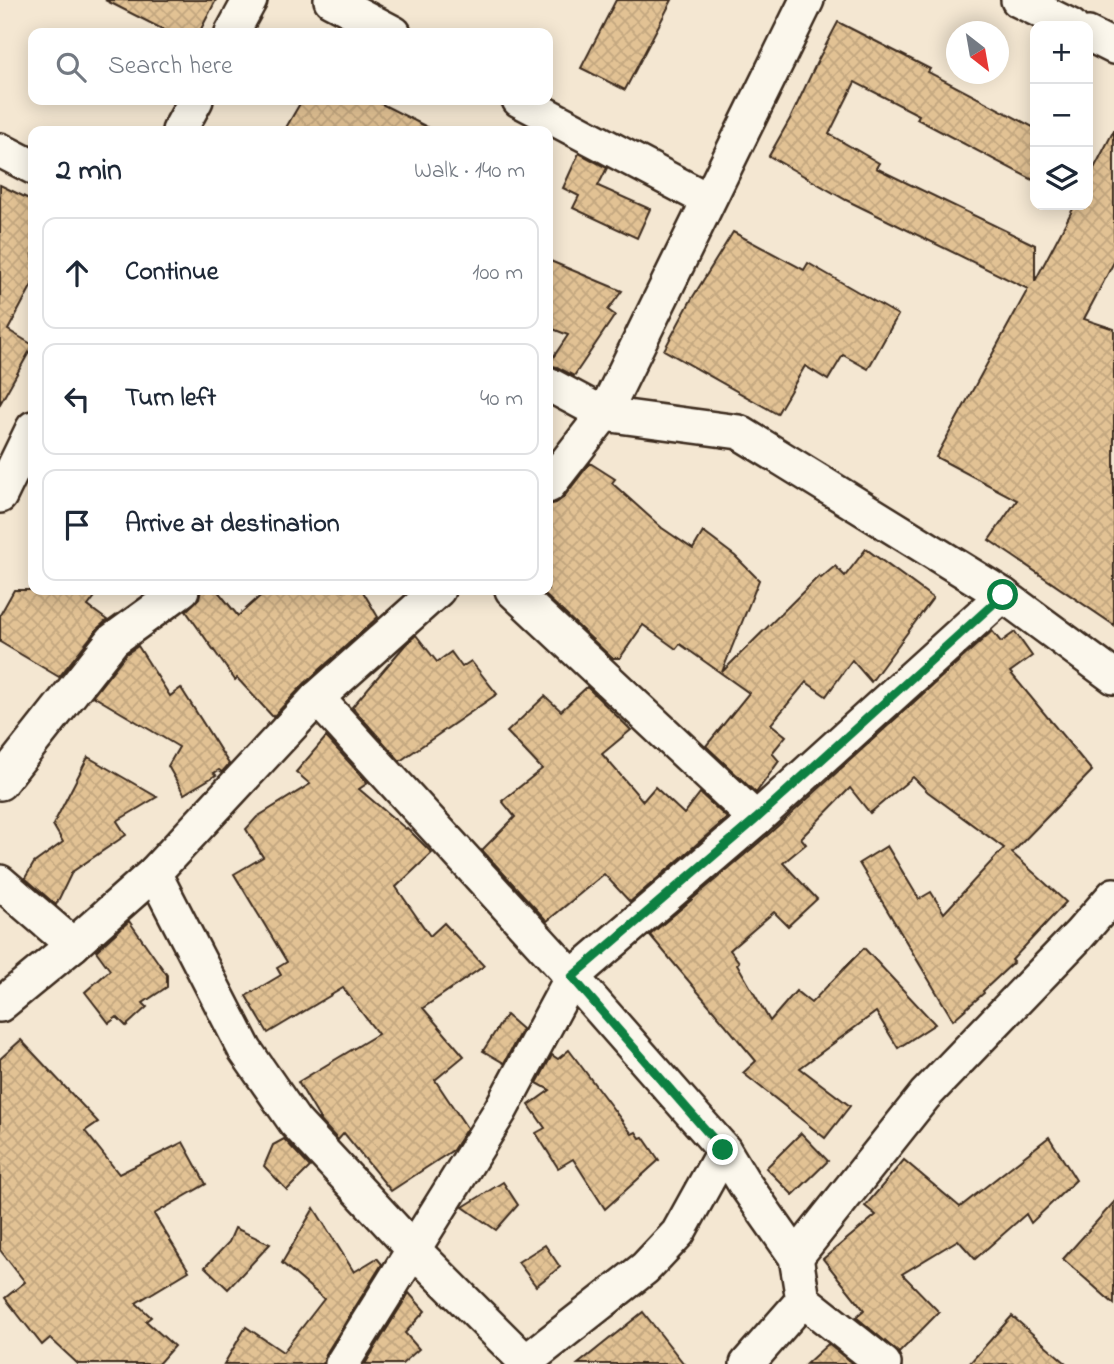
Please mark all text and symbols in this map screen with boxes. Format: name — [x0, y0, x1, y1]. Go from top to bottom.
north arrow — [946, 21, 1009, 84]
map controls — [1030, 21, 1093, 210]
button: + — [1030, 21, 1093, 84]
search box — [28, 28, 553, 105]
icon: search — [52, 48, 90, 86]
text: Search here — [108, 48, 233, 86]
button: − — [1030, 84, 1093, 147]
button: layers — [1030, 147, 1093, 210]
text: 2 min — [56, 150, 122, 194]
text: Walk · 140 m — [414, 155, 525, 188]
icon: ahead — [58, 254, 96, 292]
text: Continue — [125, 254, 218, 292]
text: 100 m — [472, 257, 523, 290]
icon: left — [58, 380, 96, 418]
text: Turn left — [125, 380, 216, 418]
text: 40 m — [480, 383, 523, 416]
icon: arrive — [58, 506, 96, 544]
text: Arrive at destination — [125, 506, 340, 544]
route start — [987, 579, 1018, 610]
route end — [707, 1134, 738, 1165]

